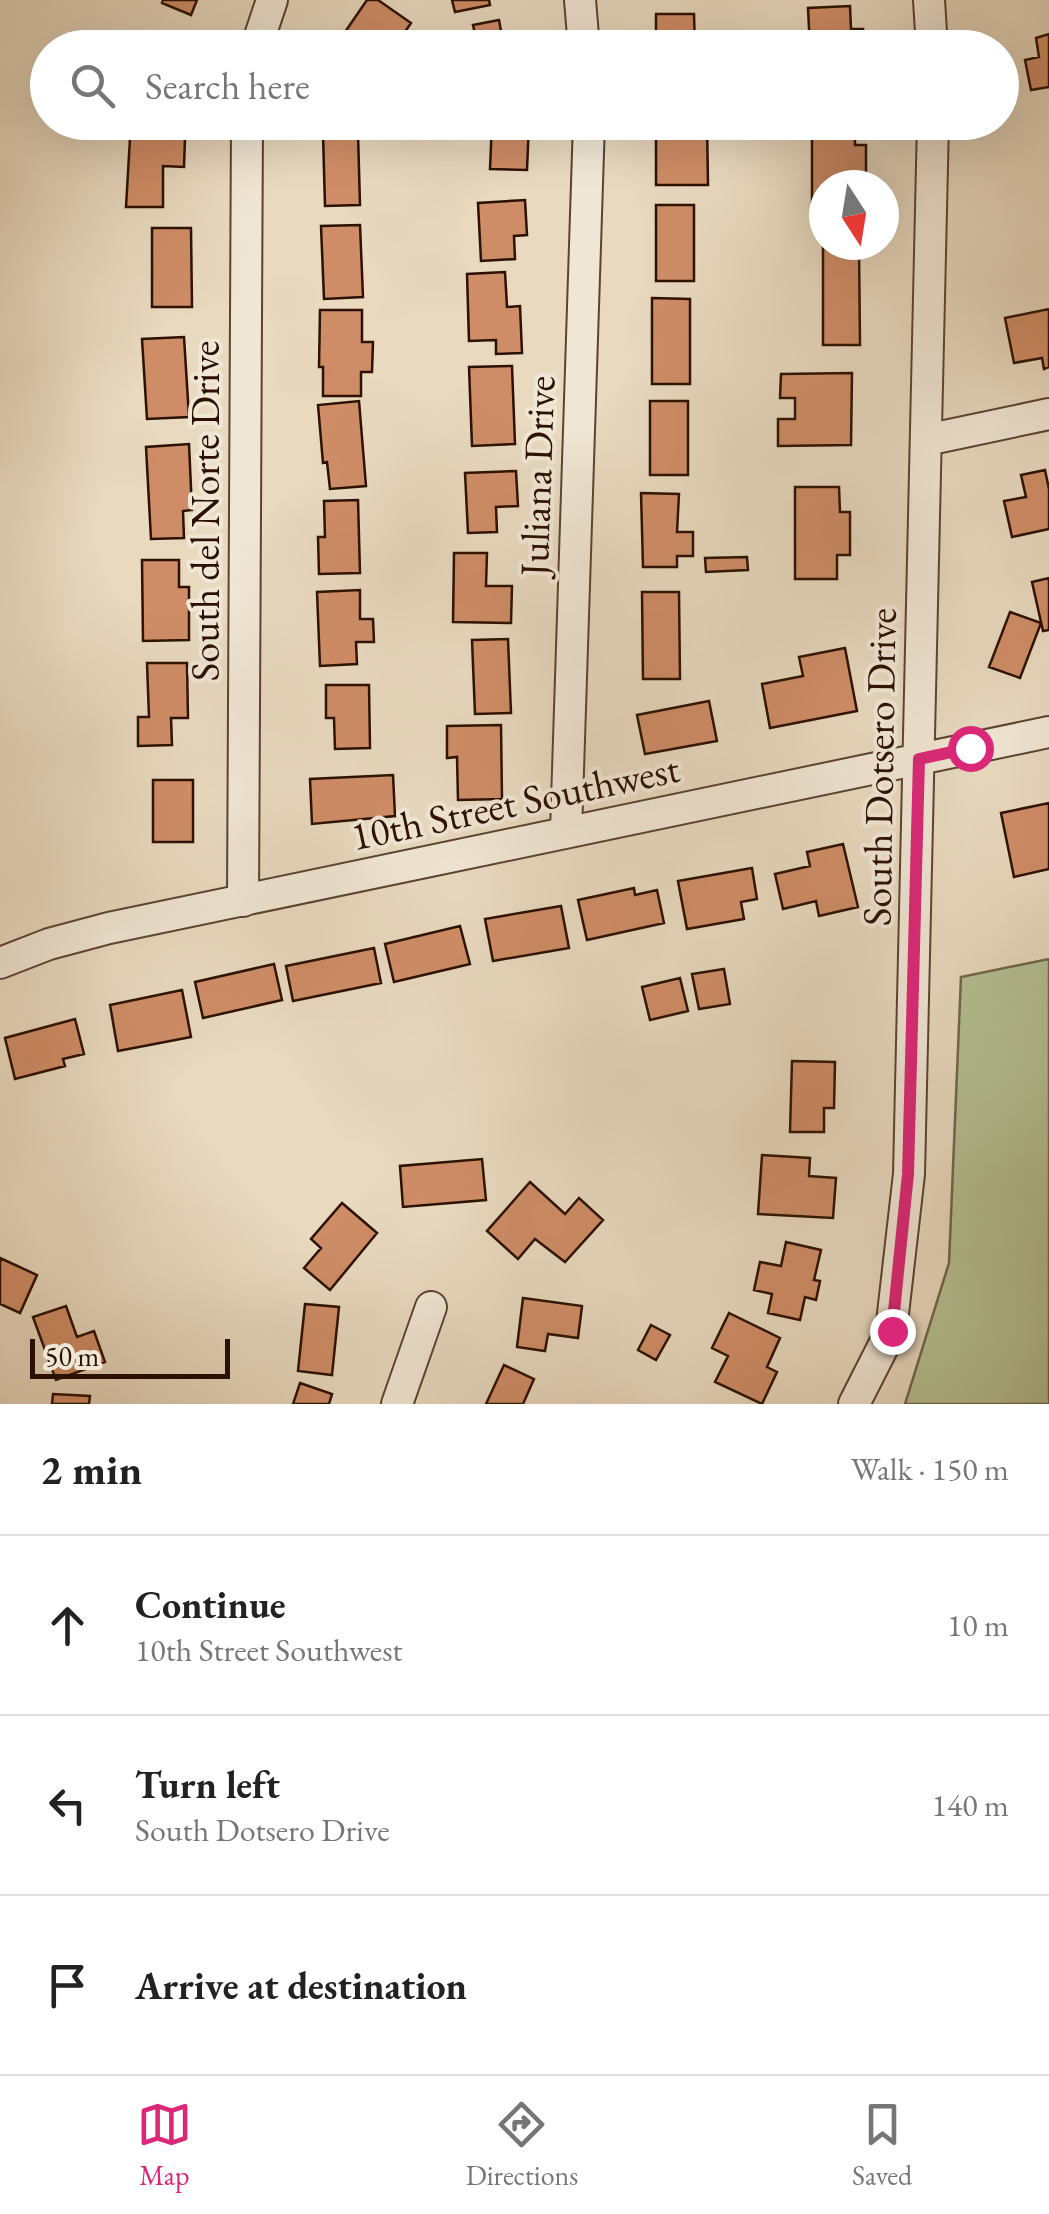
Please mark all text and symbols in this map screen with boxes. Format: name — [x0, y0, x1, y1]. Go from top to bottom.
search box — [30, 30, 1019, 140]
icon: search — [65, 58, 120, 113]
text: Search here — [145, 61, 310, 110]
north arrow — [809, 170, 899, 260]
street label: South del Norte Drive — [179, 341, 231, 681]
street label: Juliana Drive — [507, 375, 566, 580]
street label: South Dotsero Drive — [850, 607, 908, 927]
route start — [948, 726, 994, 772]
street label: 10th Street Southwest — [346, 742, 684, 862]
route end — [870, 1309, 916, 1355]
scale bar — [30, 1334, 230, 1378]
text: 50 m — [45, 1338, 99, 1374]
text: 2 min — [40, 1442, 142, 1497]
text: Walk · 150 m — [851, 1448, 1009, 1490]
text: Continue — [135, 1580, 286, 1629]
icon: ahead — [40, 1598, 95, 1653]
text: 10 m — [947, 1604, 1009, 1646]
text: 10th Street Southwest — [135, 1629, 403, 1671]
text: Turn left — [135, 1760, 280, 1809]
icon: left — [40, 1778, 95, 1833]
text: 140 m — [932, 1784, 1009, 1826]
text: South Dotsero Drive — [135, 1809, 390, 1851]
icon: arrive — [40, 1958, 95, 2013]
text: Arrive at destination — [135, 1961, 467, 2010]
tab: Map — [137, 2097, 192, 2193]
tab: Directions — [466, 2097, 578, 2193]
tab: Saved — [852, 2097, 912, 2193]

